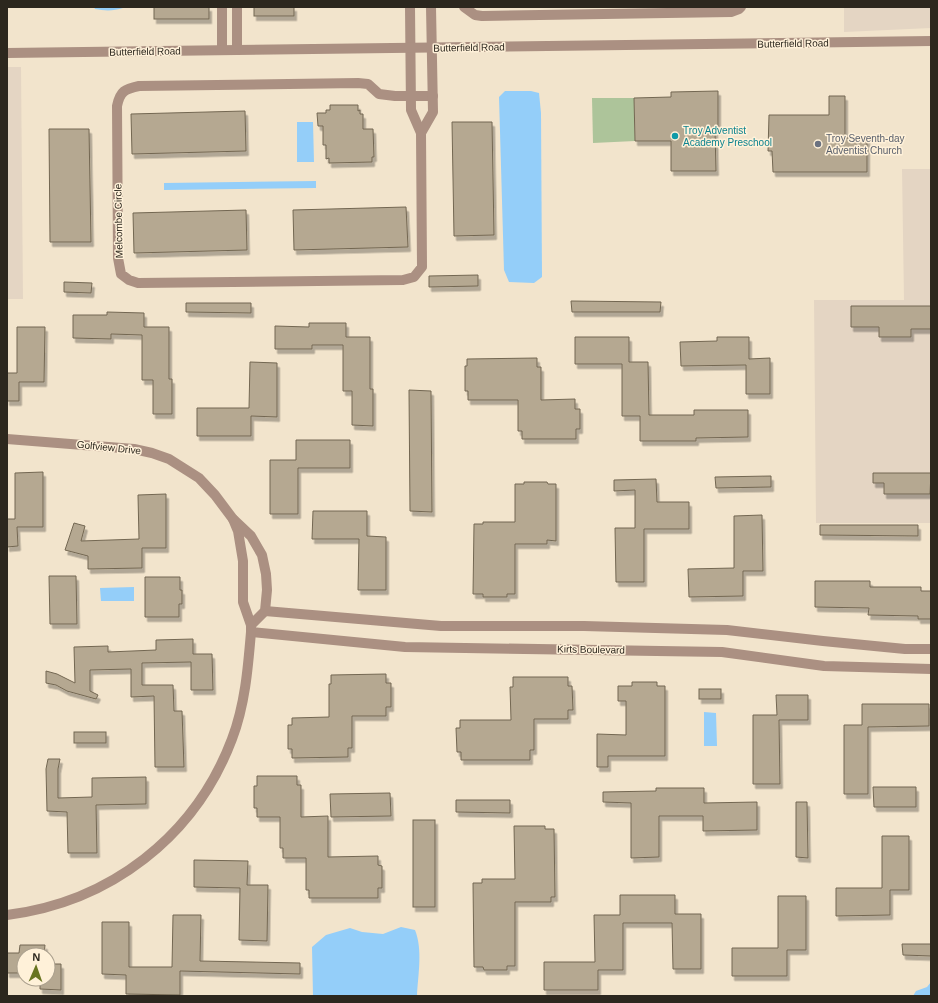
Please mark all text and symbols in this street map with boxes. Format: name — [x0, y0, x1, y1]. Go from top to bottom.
street label: Butterfield Road — [757, 37, 829, 50]
street label: Butterfield Road — [433, 41, 505, 54]
street label: Butterfield Road — [109, 45, 181, 58]
place label: Troy Adventist Academy Preschool — [683, 125, 772, 148]
marker: Troy Adventist Academy Preschool — [670, 131, 680, 141]
place label: Troy Seventh-day Adventist Church — [826, 133, 905, 156]
marker: Troy Seventh-day Adventist Church — [813, 139, 823, 149]
street label: Melcombe Circle — [112, 183, 125, 258]
street label: Golfview Drive — [76, 439, 142, 456]
street label: Kirts Boulevard — [557, 643, 625, 656]
north arrow — [16, 947, 56, 987]
text: N — [32, 951, 41, 963]

